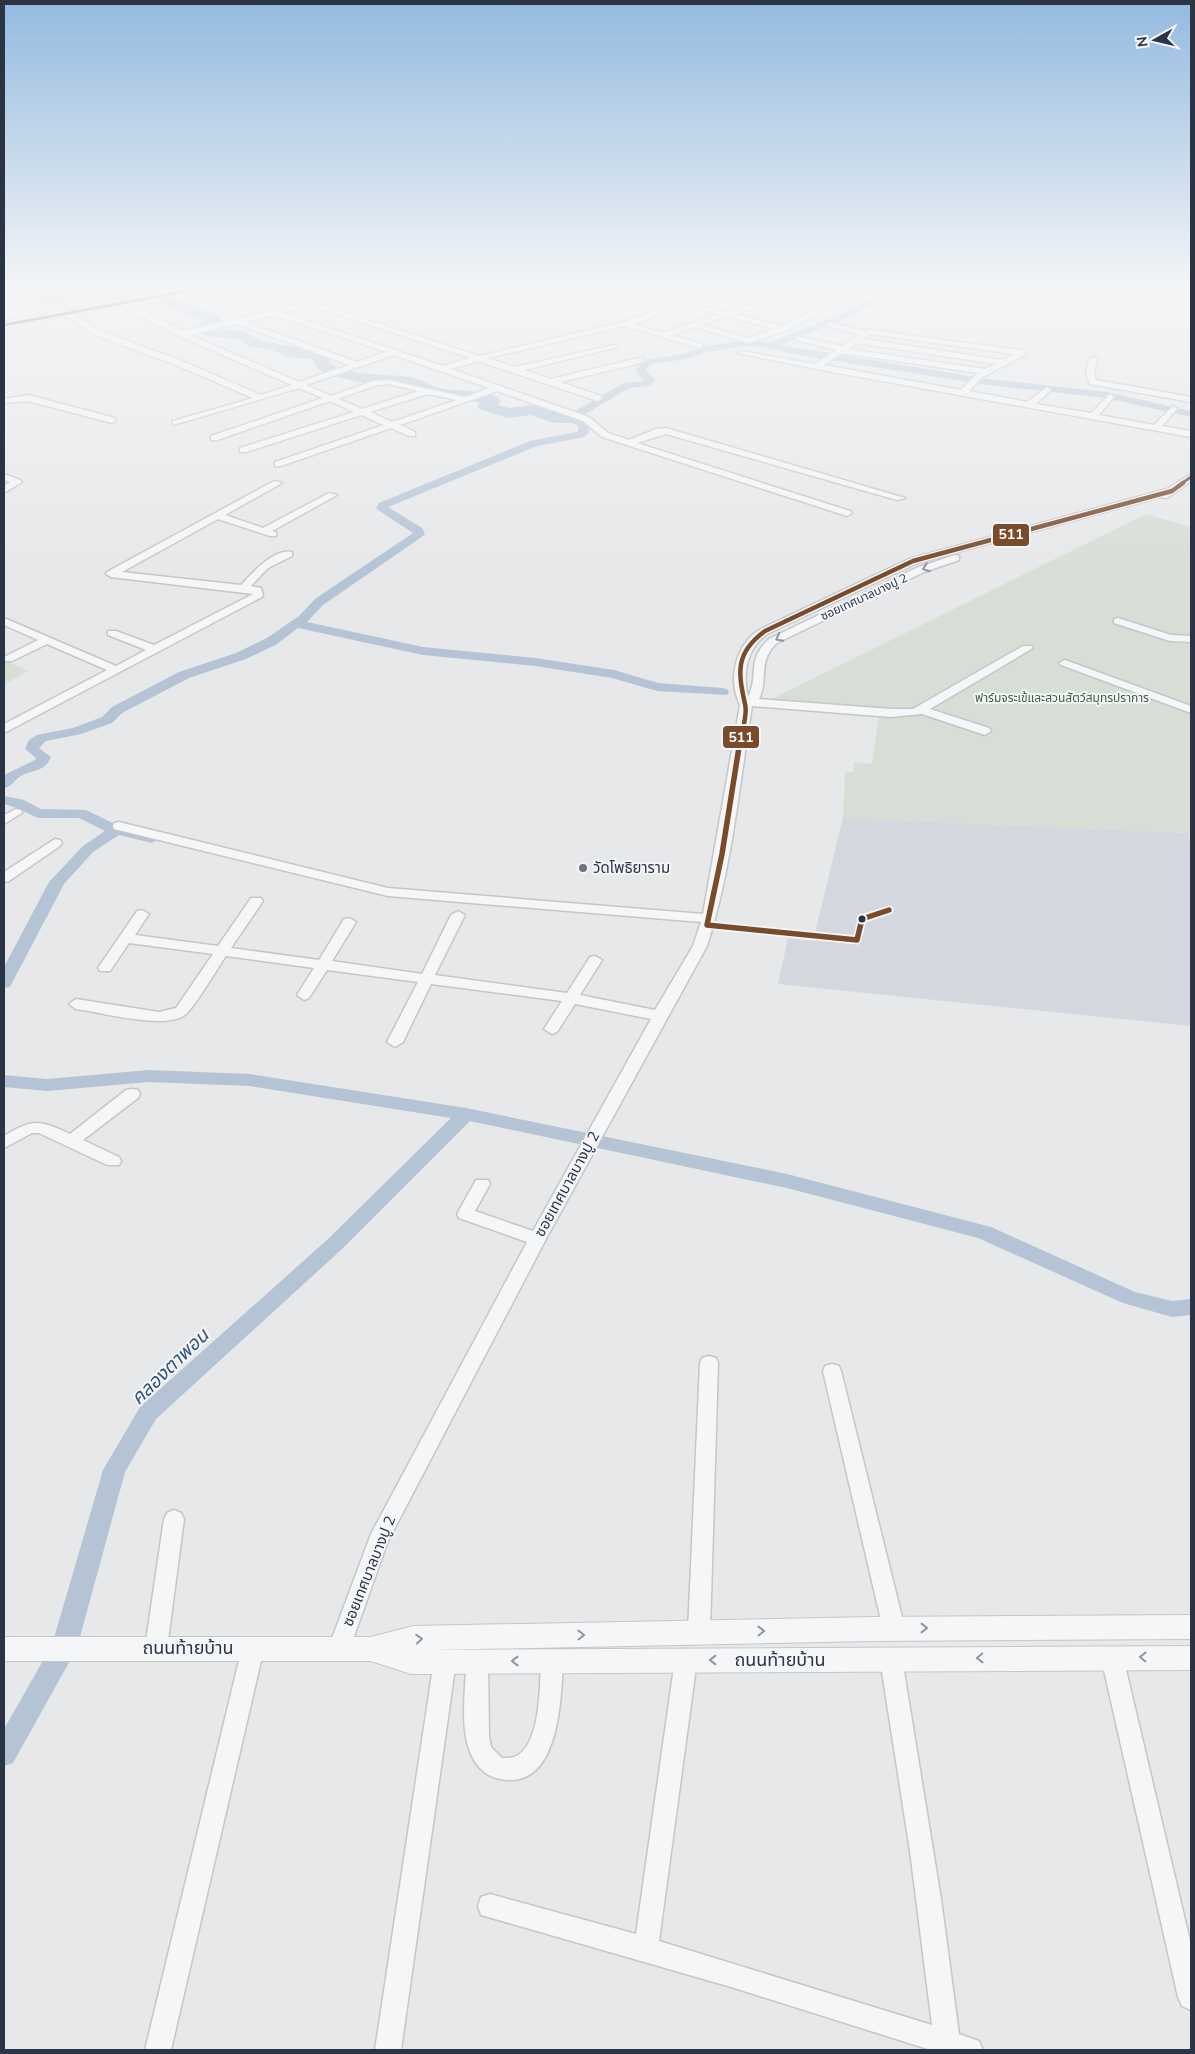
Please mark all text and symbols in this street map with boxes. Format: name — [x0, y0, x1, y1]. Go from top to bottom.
north arrow — [1130, 15, 1180, 65]
text: N — [1132, 35, 1153, 48]
line badge: 511 — [992, 523, 1030, 547]
text: 511 — [998, 525, 1024, 544]
one-way arrow — [922, 562, 931, 573]
street label: ซอยเทศบาลบางปู 2 — [818, 570, 910, 624]
one-way arrow — [775, 632, 784, 642]
park label: ฟาร์มจระเข้และสวนสัตว์สมุทรปราการ — [975, 690, 1149, 706]
line badge: 511 — [722, 725, 760, 749]
text: 511 — [728, 728, 754, 747]
place label: วัดโพธิยาราม — [593, 858, 670, 878]
marker: วัดโพธิยาราม — [577, 862, 589, 874]
unlabelled marker — [857, 914, 867, 924]
street label: ซอยเทศบาลบางปู 2 — [530, 1128, 604, 1240]
water label: คลองตาพอน — [125, 1322, 216, 1411]
street label: ซอยเทศบาลบางปู 2 — [338, 1513, 400, 1629]
one-way arrow — [920, 1623, 928, 1633]
one-way arrow — [758, 1626, 765, 1636]
one-way arrow — [577, 1629, 585, 1640]
one-way arrow — [415, 1633, 423, 1644]
street label: ถนนท้ายบ้าน — [142, 1636, 234, 1660]
street label: ถนนท้ายบ้าน — [734, 1648, 826, 1672]
one-way arrow — [1138, 1652, 1146, 1662]
one-way arrow — [976, 1653, 984, 1663]
one-way arrow — [708, 1655, 716, 1665]
one-way arrow — [511, 1656, 518, 1666]

